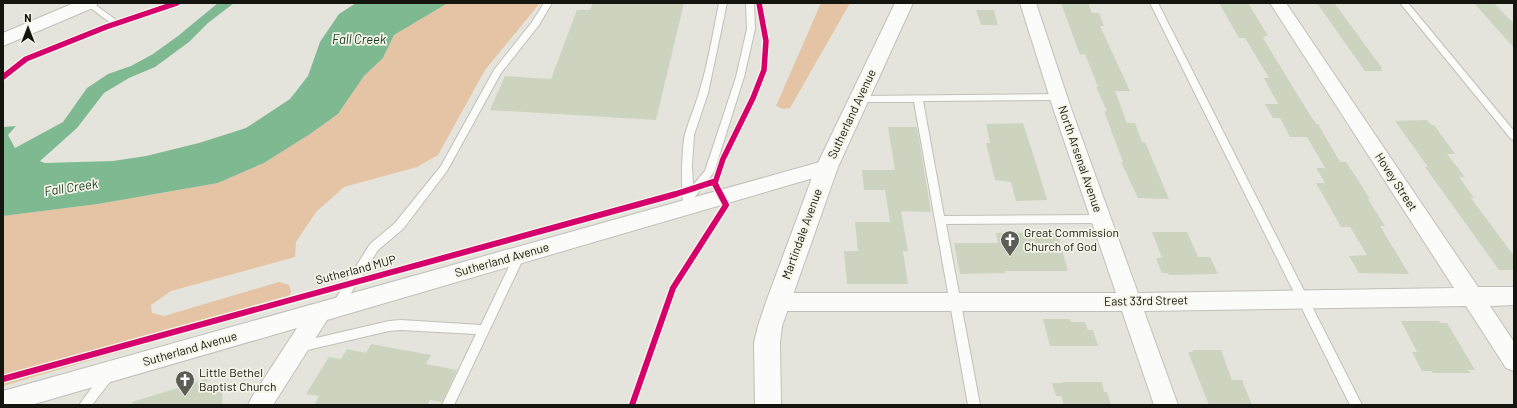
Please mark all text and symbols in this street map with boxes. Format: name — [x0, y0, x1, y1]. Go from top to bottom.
north arrow — [8, 8, 48, 48]
text: N — [24, 11, 32, 24]
water label: Fall Creek — [332, 31, 387, 47]
street label: Sutherland Avenue — [824, 67, 878, 161]
street label: North Arsenal Avenue — [1056, 103, 1106, 214]
street label: Hovey Street — [1373, 150, 1421, 213]
water label: Fall Creek — [43, 175, 100, 199]
street label: Martindale Avenue — [778, 186, 824, 281]
place label: Great Commission Church of God — [1024, 225, 1119, 253]
church icon: Great Commission Church of God — [999, 229, 1021, 257]
street label: Sutherland Avenue — [453, 239, 550, 279]
street label: Sutherland MUP — [314, 252, 397, 286]
street label: East 33rd Street — [1104, 292, 1188, 308]
street label: Sutherland Avenue — [141, 328, 238, 368]
place label: Little Bethel Baptist Church — [199, 365, 276, 393]
church icon: Little Bethel Baptist Church — [174, 369, 196, 397]

